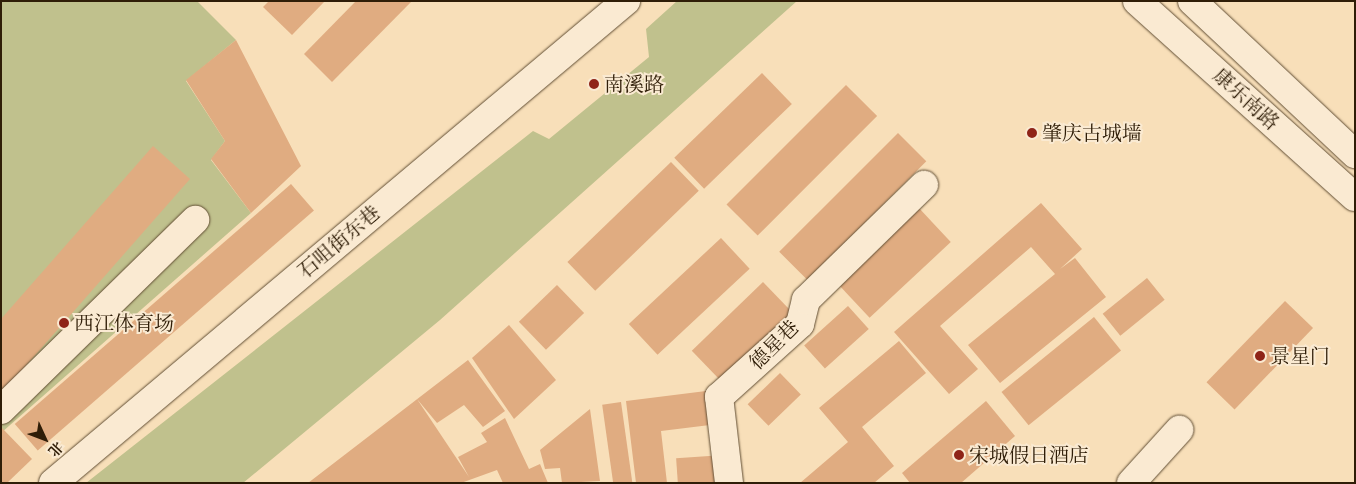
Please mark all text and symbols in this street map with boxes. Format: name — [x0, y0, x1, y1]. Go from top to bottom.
street label: 康乐南路 — [1208, 63, 1284, 135]
place label: 南溪路 — [604, 72, 664, 96]
marker: 南溪路 — [588, 78, 600, 90]
place label: 肇庆古城墙 — [1042, 121, 1142, 145]
marker: 肇庆古城墙 — [1026, 127, 1038, 139]
street label: 石咀街东巷 — [293, 201, 385, 283]
place label: 西江体育场 — [74, 311, 174, 335]
street label: 德星巷 — [744, 315, 804, 375]
marker: 西江体育场 — [58, 317, 70, 329]
place label: 景星门 — [1270, 344, 1330, 368]
marker: 景星门 — [1254, 350, 1266, 362]
north arrow — [20, 414, 70, 464]
text: 北 — [45, 438, 67, 460]
place label: 宋城假日酒店 — [969, 443, 1089, 467]
marker: 宋城假日酒店 — [953, 449, 965, 461]

